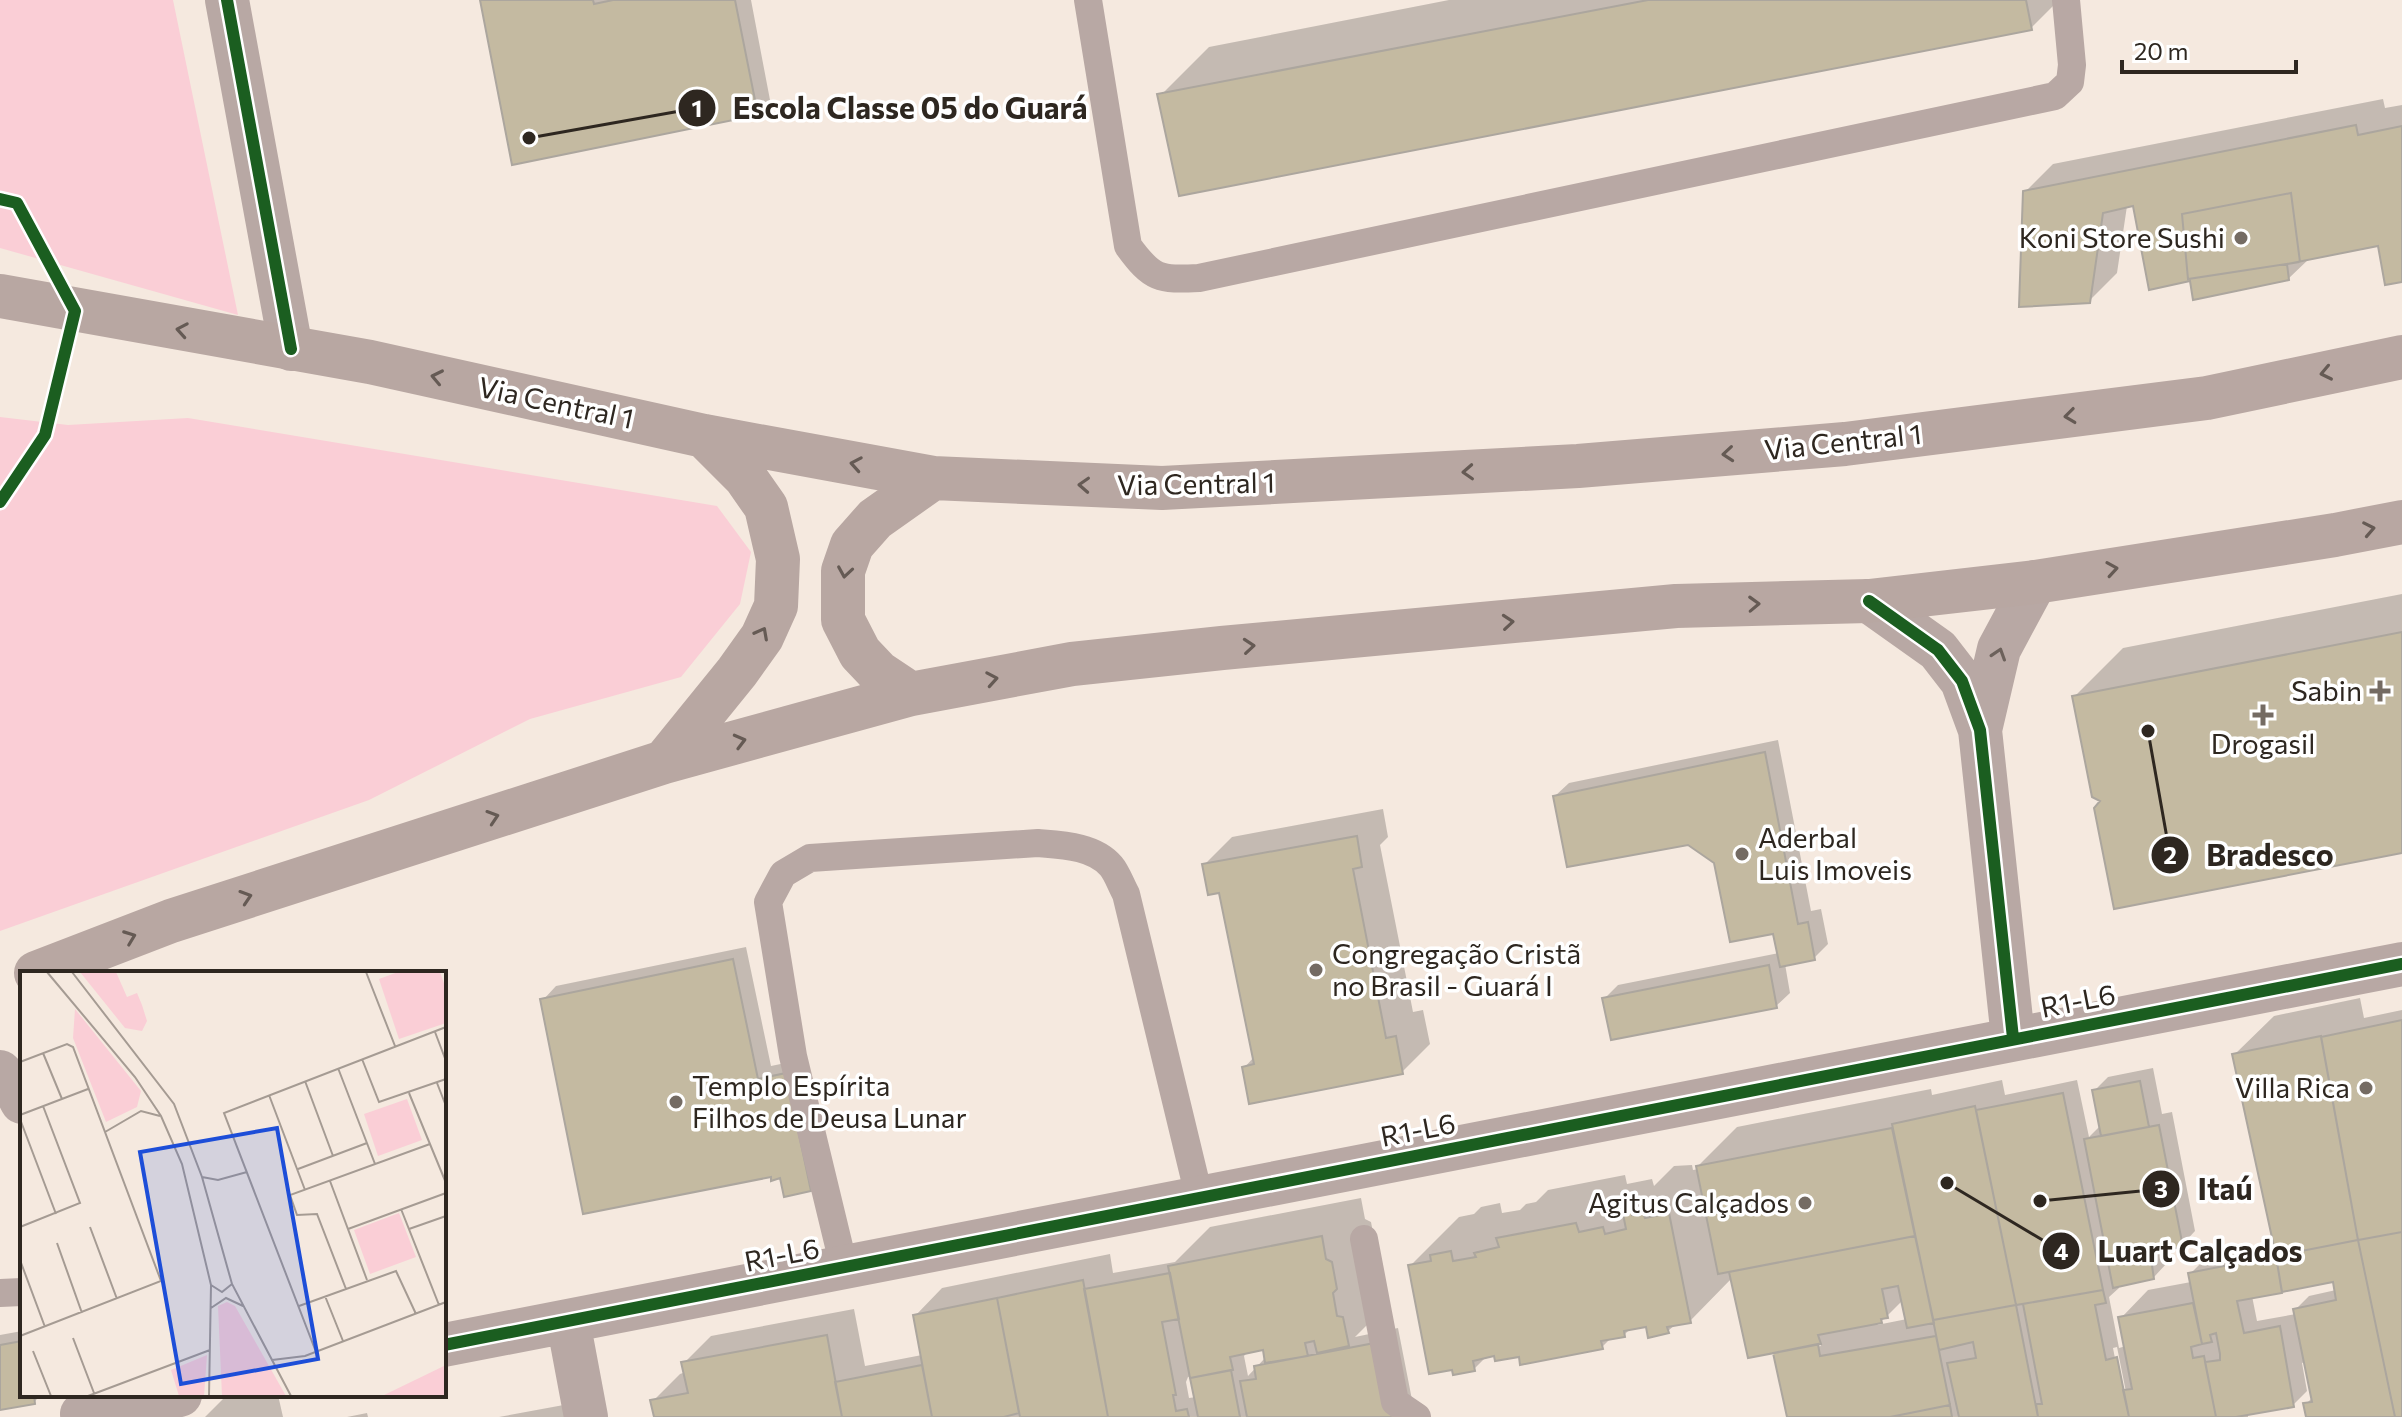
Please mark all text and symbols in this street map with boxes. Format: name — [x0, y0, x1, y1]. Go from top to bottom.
scale bar — [2122, 24, 2296, 74]
text: 20 m — [2134, 36, 2188, 65]
callout: Escola Classe 05 do Guará — [677, 81, 1103, 135]
text: Escola Classe 05 do Guará — [733, 88, 1087, 125]
text: 1 — [692, 93, 702, 122]
place label: Koni Store Sushi — [2019, 220, 2225, 254]
marker: Koni Store Sushi — [2232, 229, 2250, 247]
one-way arrow — [175, 322, 189, 339]
one-way arrow — [2319, 364, 2333, 381]
one-way arrow — [431, 369, 445, 386]
street label: Via Central 1 — [475, 369, 637, 435]
one-way arrow — [2063, 407, 2076, 424]
street label: Via Central 1 — [1763, 416, 1923, 466]
one-way arrow — [1721, 445, 1734, 462]
one-way arrow — [850, 456, 864, 473]
one-way arrow — [1461, 463, 1474, 480]
street label: Via Central 1 — [1117, 465, 1275, 501]
one-way arrow — [1077, 476, 1090, 493]
one-way arrow — [2362, 521, 2376, 538]
one-way arrow — [2105, 562, 2119, 579]
one-way arrow — [838, 566, 855, 579]
one-way arrow — [1748, 595, 1761, 613]
one-way arrow — [1502, 614, 1515, 631]
one-way arrow — [753, 627, 768, 641]
one-way arrow — [1243, 637, 1256, 654]
one-way arrow — [1989, 648, 2005, 662]
one-way arrow — [985, 671, 999, 688]
place label: Sabin — [2291, 673, 2362, 707]
marker: Sabin — [2369, 680, 2391, 702]
marker: Drogasil — [2254, 706, 2272, 724]
place label: Drogasil — [2211, 726, 2315, 760]
one-way arrow — [732, 734, 746, 750]
one-way arrow — [486, 810, 499, 826]
place label: Aderbal Luis Imoveis — [1758, 820, 1912, 886]
callout: Bradesco — [2150, 828, 2350, 882]
text: Bradesco — [2206, 835, 2334, 872]
text: 2 — [2163, 840, 2177, 869]
marker: Aderbal Luis Imoveis — [1733, 845, 1751, 863]
one-way arrow — [238, 890, 252, 906]
one-way arrow — [122, 930, 136, 947]
place label: Congregação Cristã no Brasil - Guará I — [1332, 936, 1581, 1002]
marker: Congregação Cristã no Brasil - Guará I — [1307, 961, 1325, 979]
inset map — [20, 971, 446, 1397]
street label: R1-L6 — [2037, 976, 2118, 1024]
place label: Templo Espírita Filhos de Deusa Lunar — [692, 1068, 967, 1134]
place label: Villa Rica — [2235, 1070, 2350, 1104]
marker: Villa Rica — [2357, 1079, 2375, 1097]
marker: Templo Espírita Filhos de Deusa Lunar — [667, 1093, 685, 1111]
street label: R1-L6 — [1377, 1105, 1458, 1153]
callout: Itaú — [2141, 1162, 2268, 1216]
text: Itaú — [2197, 1169, 2253, 1206]
text: 3 — [2154, 1174, 2168, 1203]
place label: Agitus Calçados — [1588, 1185, 1789, 1219]
marker: Agitus Calçados — [1796, 1194, 1814, 1212]
callout: Luart Calçados — [2041, 1224, 2319, 1278]
street label: R1-L6 — [741, 1230, 822, 1278]
text: Luart Calçados — [2097, 1231, 2303, 1269]
text: 4 — [2054, 1236, 2069, 1265]

